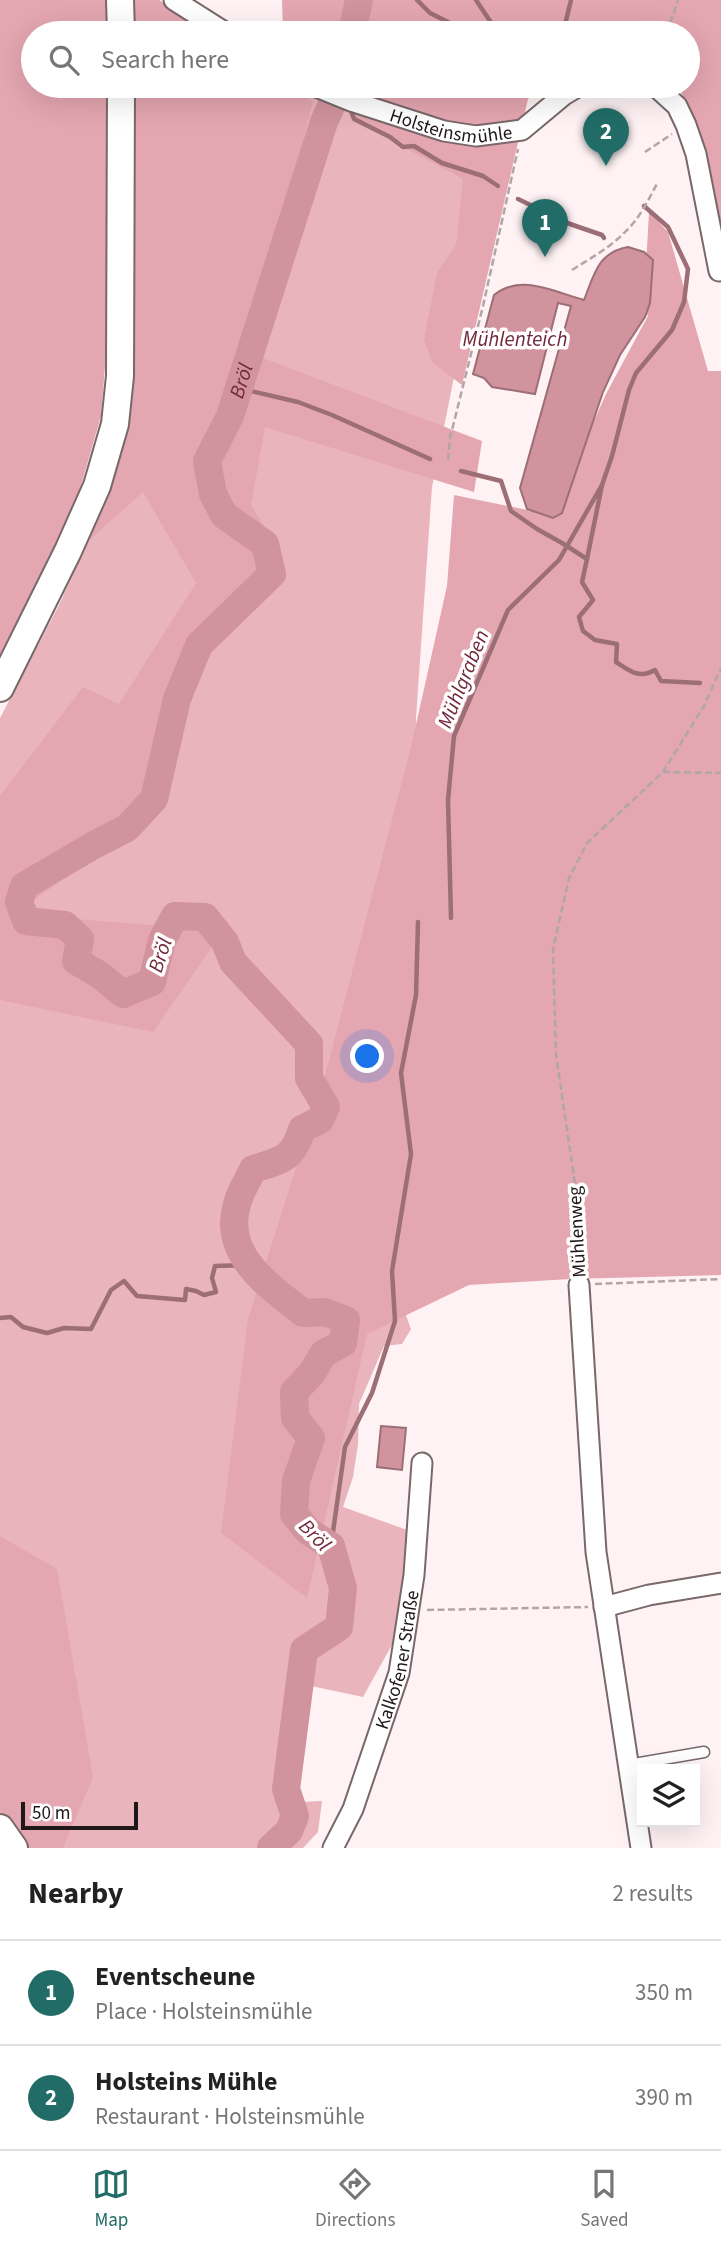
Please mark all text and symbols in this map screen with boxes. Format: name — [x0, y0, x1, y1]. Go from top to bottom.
search box — [21, 21, 700, 98]
icon: search — [45, 41, 83, 79]
text: Search here — [101, 41, 229, 78]
street label: Holsteinsmühle — [386, 102, 514, 151]
pin: 2 — [583, 108, 629, 166]
pin: 1 — [522, 199, 568, 257]
water label: Mühlenteich — [463, 324, 567, 354]
water label: Bröl — [222, 359, 261, 402]
water label: Mühlgraben — [430, 625, 496, 733]
water label: Bröl — [140, 933, 180, 976]
your location — [350, 1039, 384, 1073]
street label: Mühlenweg — [562, 1185, 593, 1278]
water label: Bröl — [292, 1512, 338, 1559]
street label: Kalkofener Straße — [369, 1588, 426, 1733]
map controls — [637, 1764, 700, 1827]
button: layers — [637, 1764, 700, 1827]
scale bar — [21, 1799, 138, 1831]
text: 50 m — [32, 1800, 70, 1827]
text: Nearby — [28, 1872, 123, 1915]
text: 2 results — [613, 1877, 693, 1910]
text: Eventscheune — [95, 1958, 256, 1995]
text: 1 — [45, 1976, 57, 2009]
text: 350 m — [635, 1976, 693, 2009]
text: Place · Holsteinsmühle — [95, 1995, 312, 2028]
text: Holsteins Mühle — [95, 2063, 277, 2100]
text: 2 — [45, 2081, 57, 2114]
text: 390 m — [635, 2081, 693, 2114]
text: Restaurant · Holsteinsmühle — [95, 2100, 365, 2133]
tab: Map — [92, 2165, 130, 2234]
tab: Directions — [315, 2165, 395, 2234]
tab: Saved — [580, 2165, 629, 2234]

